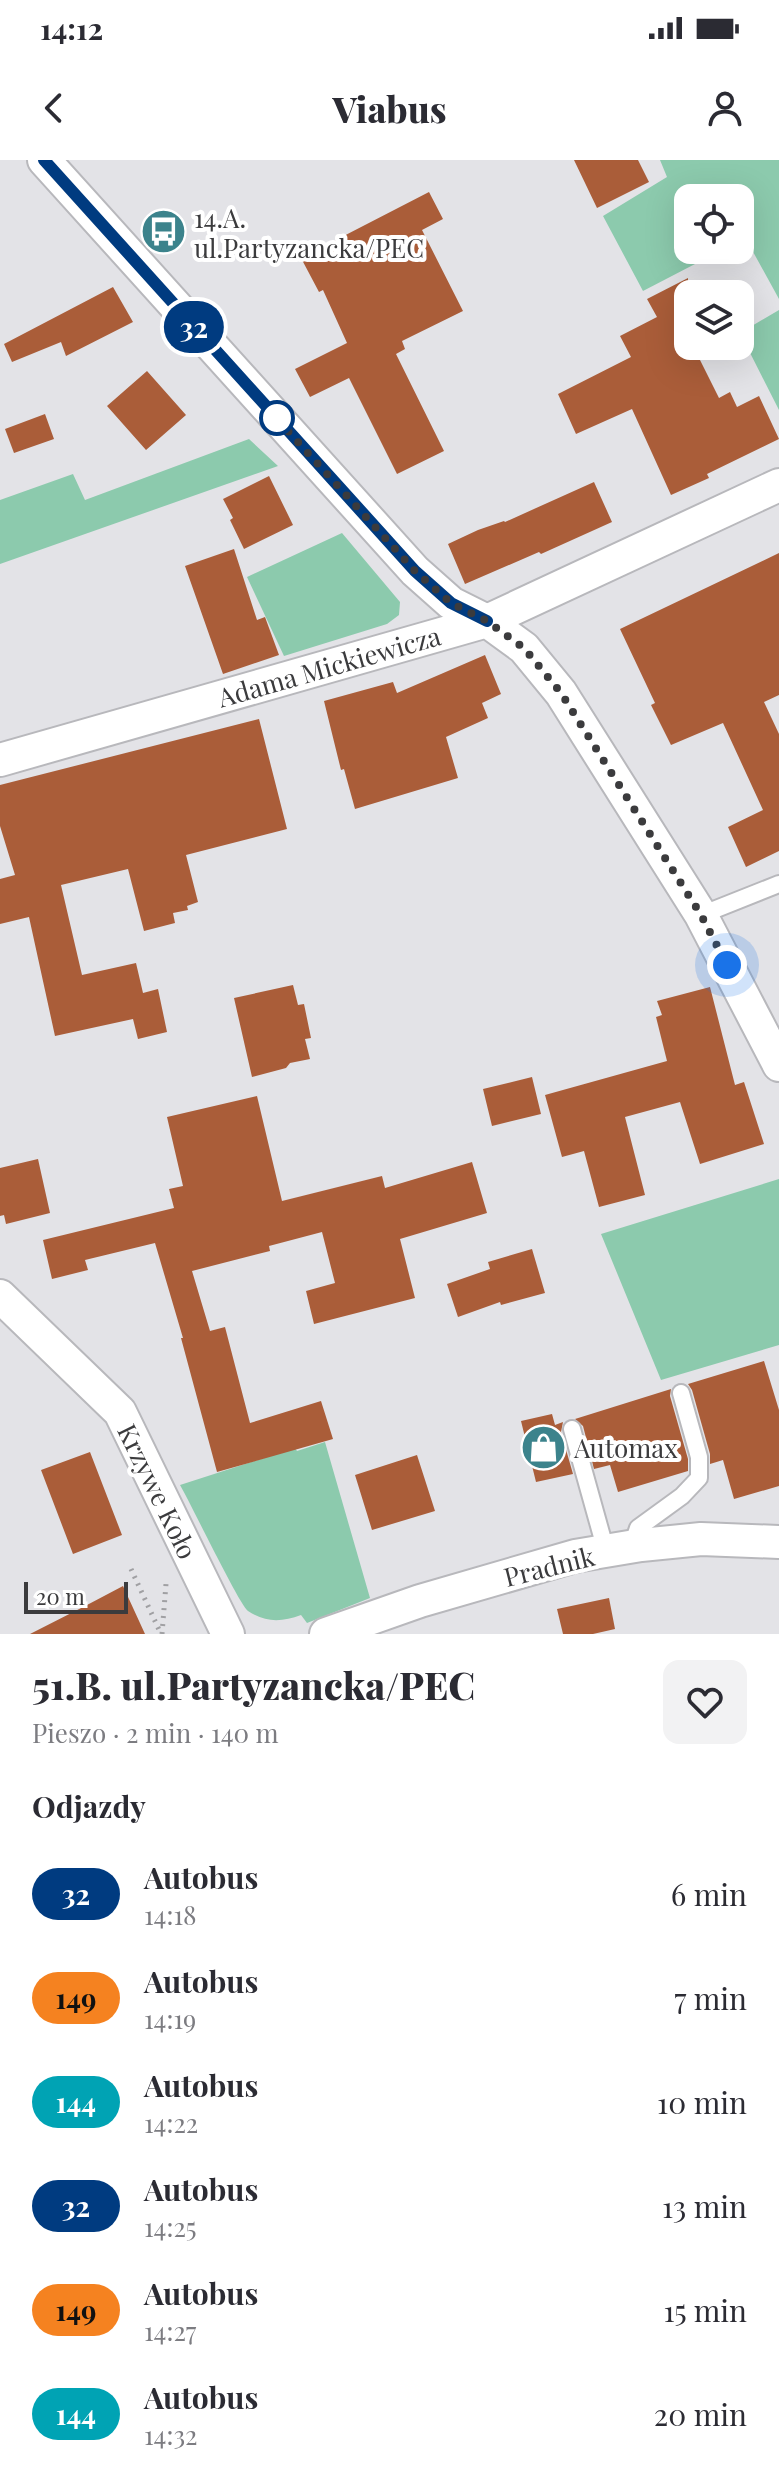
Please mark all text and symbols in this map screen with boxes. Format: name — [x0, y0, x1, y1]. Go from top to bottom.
text: 14:12 — [40, 8, 103, 48]
text: Viabus — [332, 84, 447, 132]
icon: back — [32, 86, 76, 130]
icon: person — [703, 86, 747, 130]
map controls — [674, 184, 754, 360]
button: locate — [674, 184, 754, 264]
place label: 14.A. ul.Partyzancka/PEC — [194, 200, 424, 265]
bus stop icon: 14.A. ul.Partyzancka/PEC — [139, 208, 187, 256]
button: layers — [674, 280, 754, 360]
line badge: 32 — [158, 301, 230, 353]
text: 32 — [180, 308, 208, 345]
unlabelled marker — [260, 401, 294, 435]
street label: Adama Mickiewicza — [213, 617, 444, 715]
your location — [707, 945, 747, 985]
street label: Krzywe Koło — [110, 1418, 206, 1564]
shop icon: Automax — [519, 1423, 567, 1471]
place label: Automax — [573, 1430, 678, 1465]
street label: Pradnik — [500, 1538, 599, 1594]
scale bar — [24, 1578, 128, 1614]
text: 20 m — [36, 1581, 85, 1611]
text: 51.B. ul.Partyzancka/PEC — [32, 1659, 475, 1710]
button: heart — [663, 1660, 747, 1744]
text: Pieszo · 2 min · 140 m — [32, 1715, 279, 1750]
text: Odjazdy — [32, 1786, 146, 1826]
text: Autobus — [144, 1857, 258, 1897]
text: 6 min — [671, 1874, 747, 1914]
text: 32 — [62, 1875, 90, 1912]
text: 14:18 — [144, 1897, 197, 1932]
text: Autobus — [144, 1961, 258, 2001]
text: 7 min — [674, 1978, 747, 2018]
text: 149 — [56, 1979, 97, 2016]
text: 14:19 — [144, 2001, 196, 2036]
text: Autobus — [144, 2065, 258, 2105]
text: 10 min — [657, 2082, 747, 2122]
text: 144 — [56, 2083, 96, 2120]
text: 14:22 — [144, 2105, 198, 2140]
text: Autobus — [144, 2169, 258, 2209]
text: 13 min — [662, 2186, 747, 2226]
text: 32 — [62, 2187, 90, 2224]
text: 14:25 — [144, 2209, 197, 2244]
text: Autobus — [144, 2273, 258, 2313]
text: 15 min — [663, 2290, 747, 2330]
text: 149 — [56, 2291, 97, 2328]
text: 14:27 — [144, 2313, 196, 2348]
text: Autobus — [144, 2377, 258, 2417]
text: 20 min — [654, 2394, 747, 2434]
text: 144 — [56, 2395, 96, 2432]
text: 14:32 — [144, 2417, 198, 2452]

